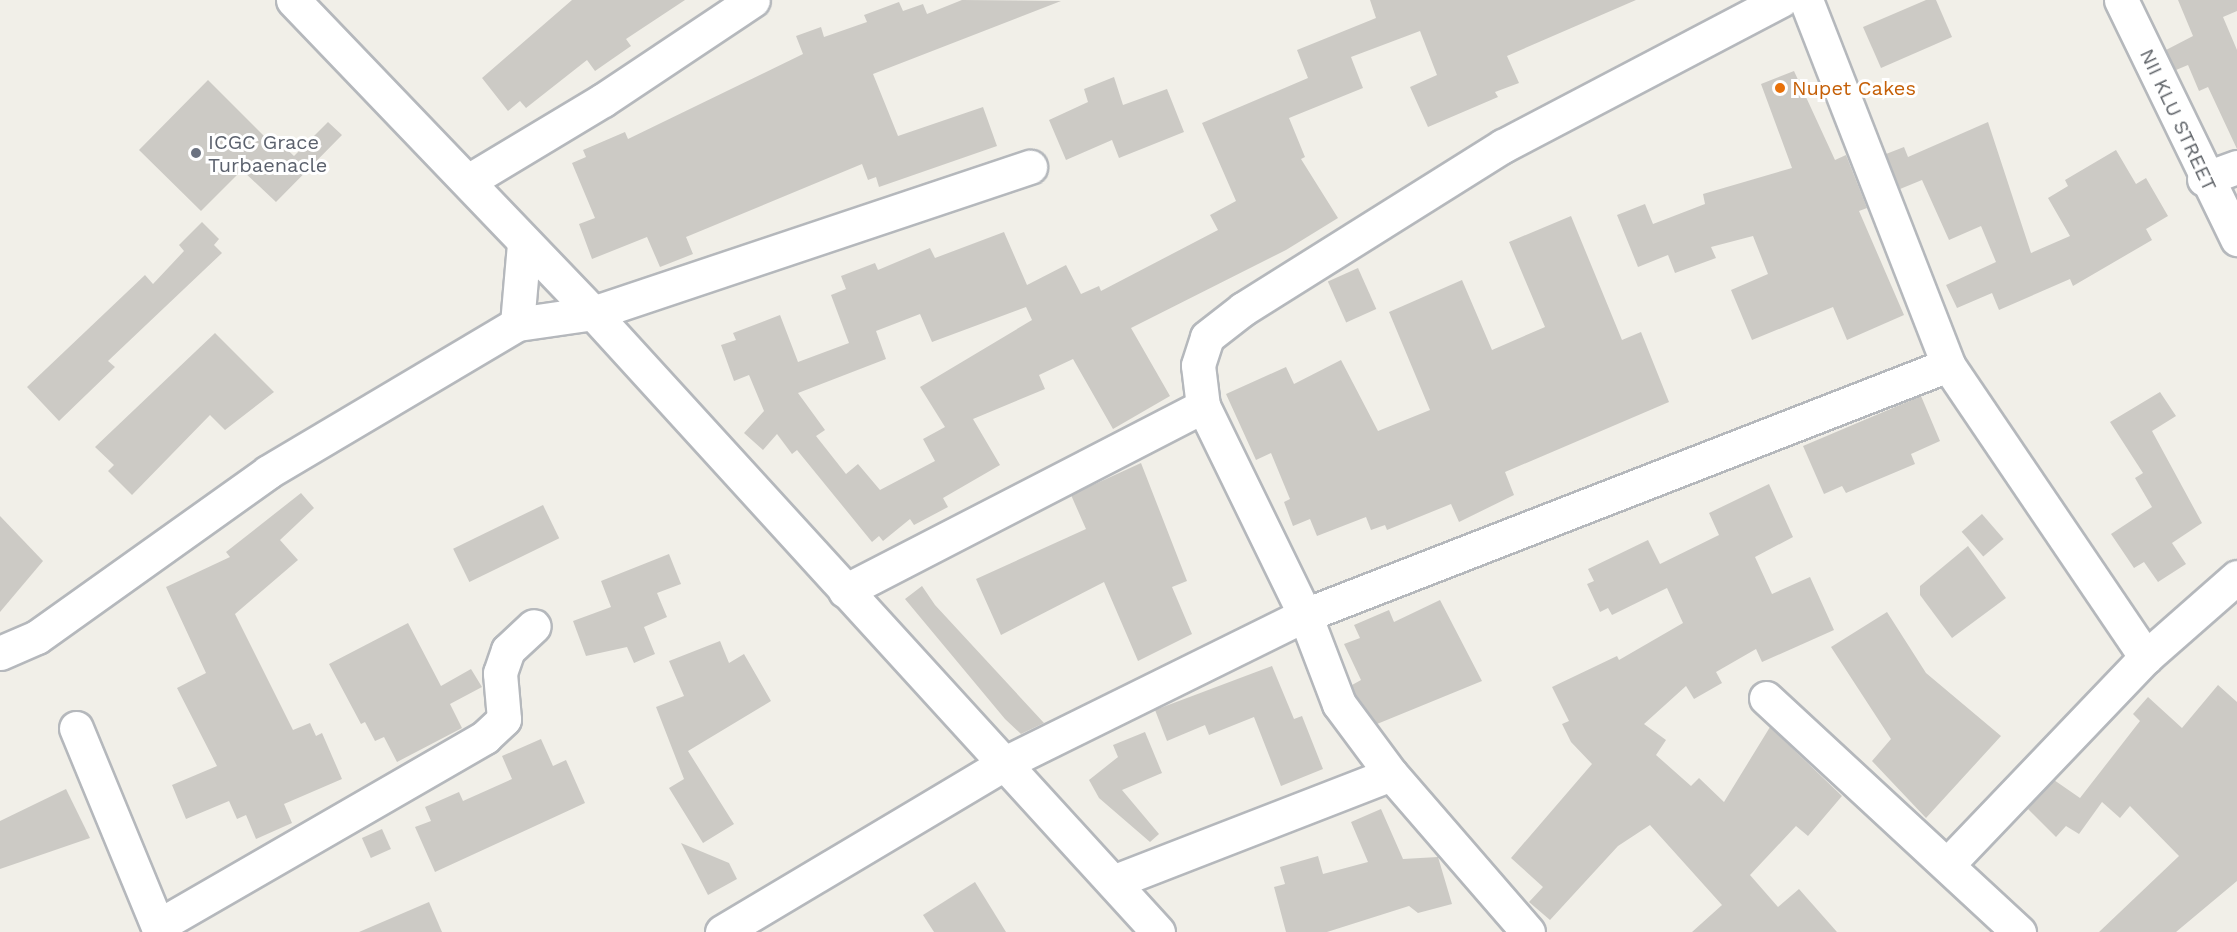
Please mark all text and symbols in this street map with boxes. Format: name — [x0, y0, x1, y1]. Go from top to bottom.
street label: NII KLU STREET — [2135, 45, 2221, 195]
place label: Nupet Cakes — [1792, 76, 1916, 100]
marker: Nupet Cakes — [1773, 81, 1787, 95]
place label: ICGC Grace Turbaenacle — [208, 130, 327, 177]
marker: ICGC Grace Turbaenacle — [189, 146, 203, 160]

